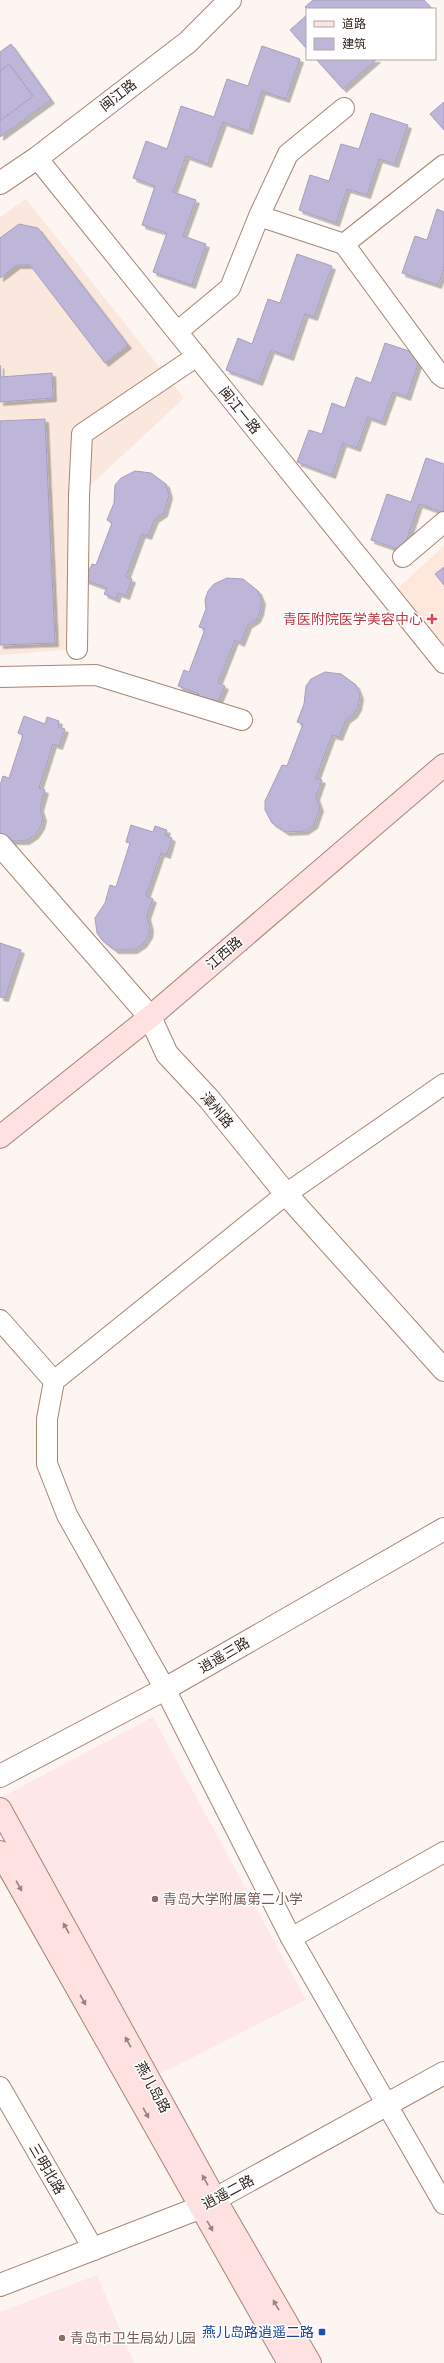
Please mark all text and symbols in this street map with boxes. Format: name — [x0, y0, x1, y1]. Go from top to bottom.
legend — [306, 8, 436, 60]
text: 道路 — [342, 16, 366, 31]
text: 建筑 — [342, 36, 366, 51]
street label: 闽江路 — [96, 75, 140, 115]
street label: 闽江一路 — [215, 383, 265, 437]
place label: 青医附院医学美容中心 — [283, 610, 423, 628]
marker: 青医附院医学美容中心 — [426, 613, 438, 625]
street label: 江西路 — [202, 932, 246, 974]
street label: 漳州路 — [197, 1088, 237, 1132]
street label: 逍遥三路 — [195, 1633, 253, 1677]
one-way arrow — [16, 1880, 22, 1892]
place label: 青岛大学附属第二小学 — [163, 1890, 303, 1908]
marker: 青岛大学附属第二小学 — [150, 1894, 160, 1904]
one-way arrow — [62, 1922, 69, 1934]
one-way arrow — [79, 1994, 86, 2006]
one-way arrow — [125, 2036, 132, 2047]
street label: 燕儿岛路 — [132, 2058, 174, 2116]
one-way arrow — [143, 2107, 149, 2119]
street label: 三明北路 — [25, 2140, 69, 2198]
street label: 逍遥二路 — [199, 2171, 257, 2213]
one-way arrow — [201, 2174, 208, 2186]
one-way arrow — [206, 2220, 213, 2232]
one-way arrow — [273, 2299, 280, 2311]
place label: 燕儿岛路逍遥二路 — [202, 2323, 314, 2341]
marker: 燕儿岛路逍遥二路 — [317, 2327, 327, 2337]
place label: 青岛市卫生局幼儿园 — [70, 2329, 196, 2347]
marker: 青岛市卫生局幼儿园 — [57, 2333, 67, 2343]

